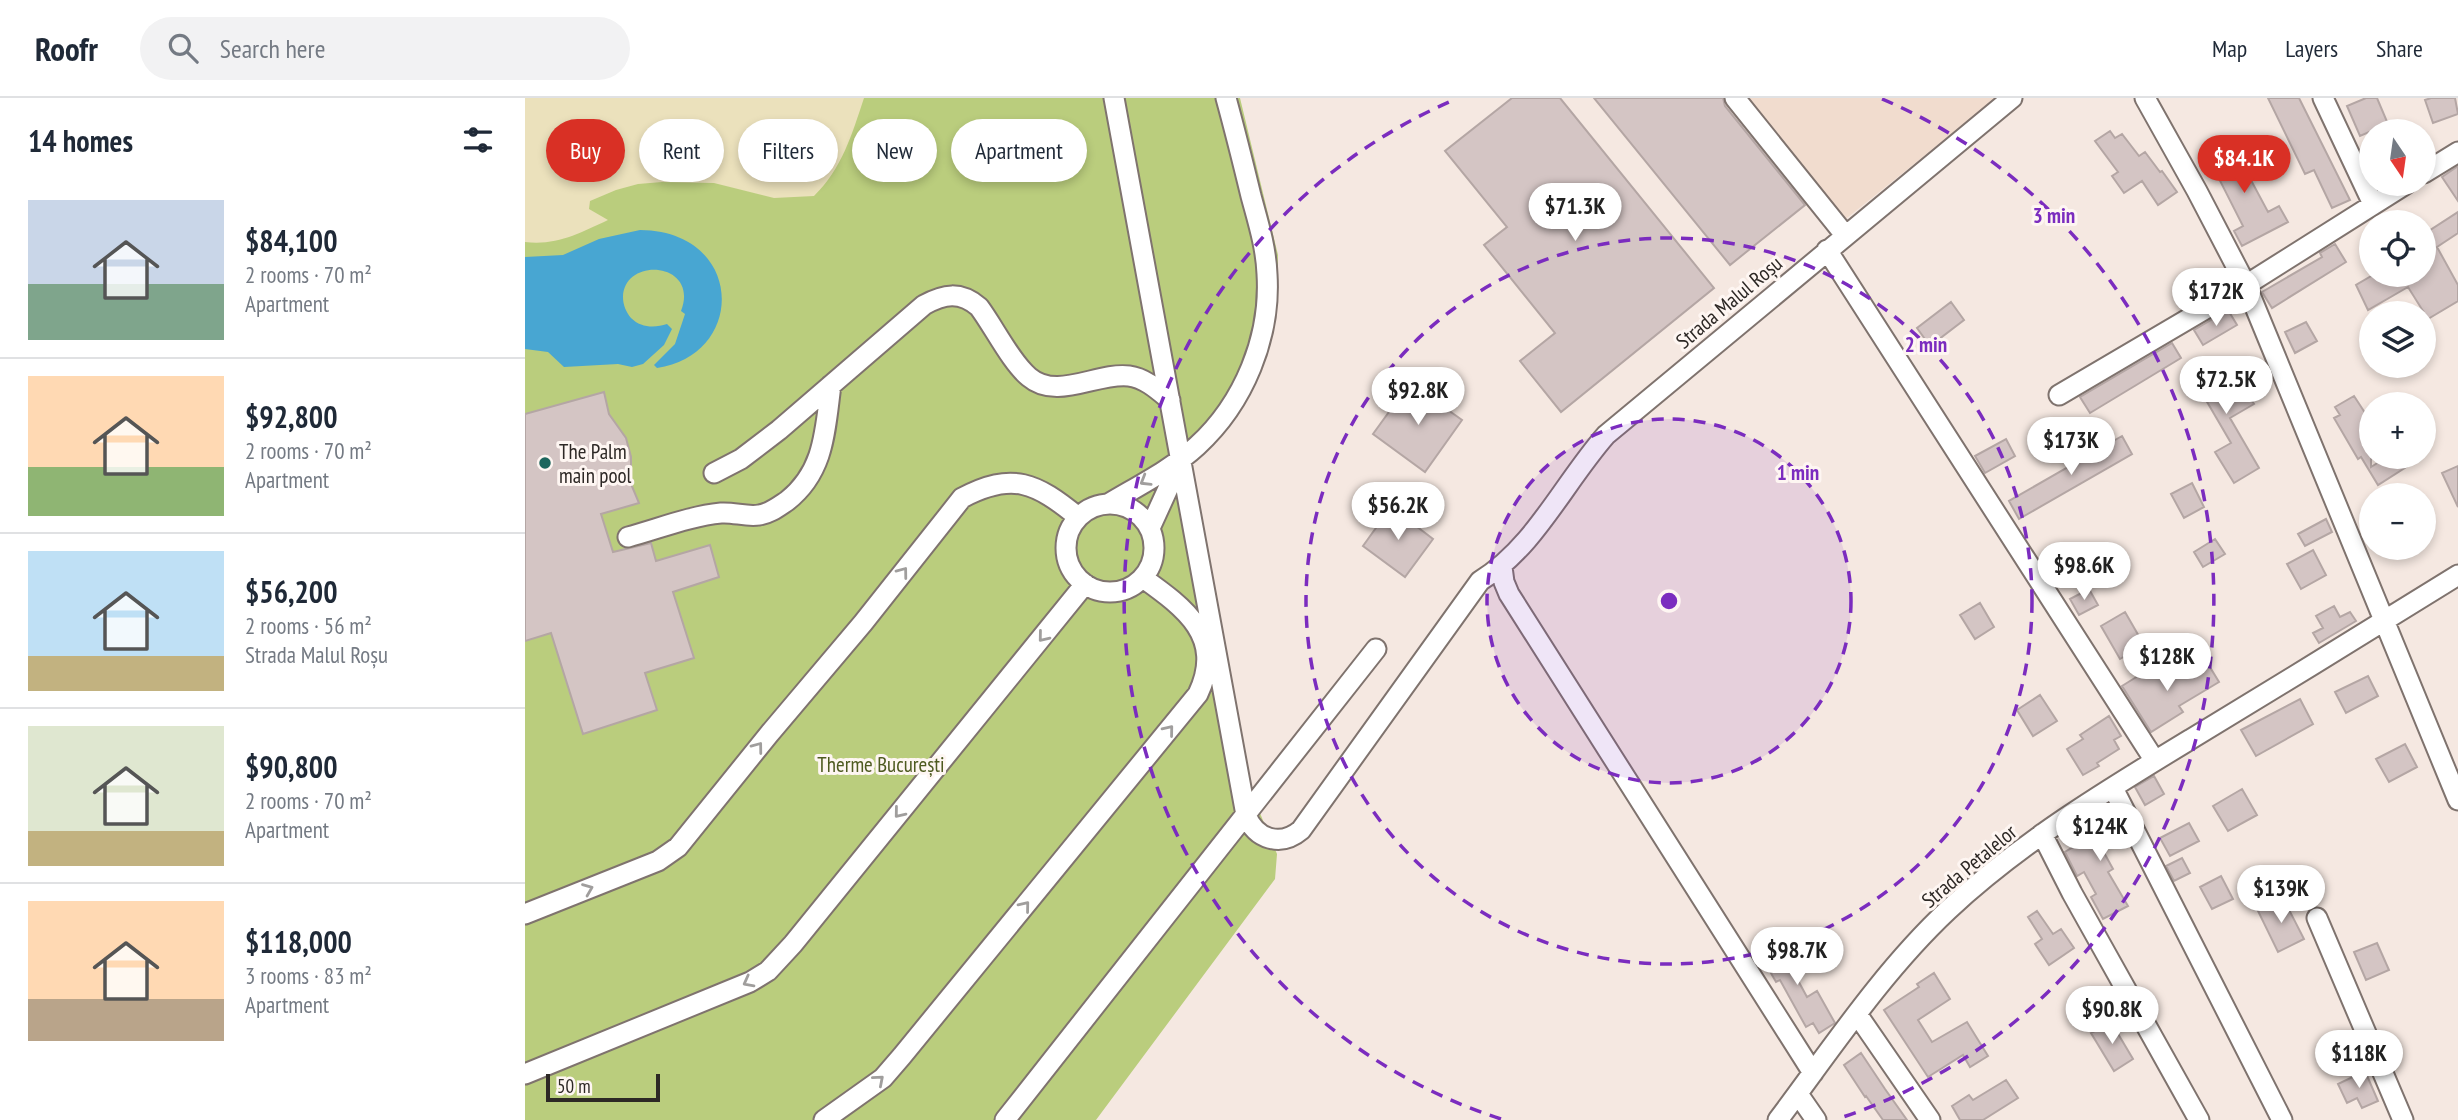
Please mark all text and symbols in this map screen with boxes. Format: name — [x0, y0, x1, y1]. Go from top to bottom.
search box — [140, 17, 630, 80]
text: Roofr — [35, 27, 98, 70]
icon: search — [164, 29, 202, 67]
text: Search here — [220, 32, 325, 65]
text: Map — [2212, 33, 2247, 64]
text: Layers — [2285, 33, 2338, 64]
text: Share — [2376, 33, 2423, 64]
chip: Buy — [546, 119, 625, 182]
chip: Rent — [639, 119, 724, 182]
chip: Filters — [738, 119, 838, 182]
chip: New — [852, 119, 937, 182]
chip: Apartment — [951, 119, 1087, 182]
north arrow — [2359, 119, 2436, 196]
map controls — [2359, 119, 2436, 560]
text: 14 homes — [28, 121, 133, 160]
icon: filters — [459, 121, 497, 159]
pin: $84.1K — [2187, 136, 2301, 195]
text: $84.1K — [2214, 143, 2274, 172]
pin: $71.3K — [1518, 184, 1632, 243]
text: $71.3K — [1545, 191, 1605, 220]
text: 3 min — [2033, 202, 2075, 229]
button: locate — [2359, 210, 2436, 287]
text: $84,100 — [245, 221, 338, 260]
icon: home — [84, 228, 168, 312]
street label: Strada Malul Roșu — [1670, 250, 1788, 354]
text: 2 rooms · 70 m² — [245, 260, 372, 289]
pin: $172K — [2167, 268, 2265, 328]
text: $172K — [2188, 276, 2244, 305]
text: Apartment — [245, 289, 329, 318]
button: layers — [2359, 301, 2436, 378]
text: 2 min — [1905, 331, 1947, 358]
pin: $72.5K — [2169, 356, 2283, 416]
text: $72.5K — [2196, 364, 2256, 393]
pin: $92.8K — [1361, 368, 1475, 427]
text: $92.8K — [1388, 375, 1448, 404]
button: + — [2359, 392, 2436, 469]
text: $92,800 — [245, 397, 338, 436]
icon: home — [84, 404, 168, 488]
pin: $173K — [2022, 418, 2120, 477]
text: $173K — [2043, 425, 2099, 454]
text: 2 rooms · 70 m² — [245, 436, 372, 465]
place label: The Palm main pool — [559, 438, 632, 489]
marker: The Palm main pool — [537, 455, 553, 471]
text: 1 min — [1777, 459, 1819, 486]
text: Apartment — [245, 465, 329, 494]
one-way arrow — [1140, 473, 1153, 486]
pin: $56.2K — [1341, 482, 1455, 542]
button: − — [2359, 483, 2436, 560]
text: $56.2K — [1368, 490, 1428, 519]
pin: $98.6K — [2027, 542, 2141, 602]
text: $98.6K — [2054, 550, 2114, 579]
one-way arrow — [894, 567, 907, 579]
text: $56,200 — [245, 572, 338, 611]
icon: home — [84, 579, 168, 663]
centre of rings — [1657, 589, 1681, 613]
text: 2 rooms · 56 m² — [245, 611, 372, 640]
one-way arrow — [1038, 630, 1051, 642]
pin: $128K — [2118, 634, 2216, 693]
text: Strada Malul Roșu — [245, 640, 388, 669]
text: $128K — [2139, 641, 2195, 670]
one-way arrow — [1161, 726, 1174, 738]
one-way arrow — [750, 743, 763, 755]
text: $90,800 — [245, 747, 338, 786]
park label: Therme București — [817, 751, 945, 778]
icon: home — [84, 754, 168, 838]
text: 2 rooms · 70 m² — [245, 786, 372, 815]
pin: $124K — [2051, 804, 2149, 863]
one-way arrow — [895, 805, 907, 818]
text: $124K — [2072, 811, 2128, 840]
text: Apartment — [245, 815, 329, 844]
street label: Strada Petalelor — [1916, 818, 2022, 914]
pin: $139K — [2232, 866, 2330, 925]
text: $139K — [2253, 873, 2309, 902]
one-way arrow — [582, 883, 594, 897]
one-way arrow — [1017, 902, 1029, 915]
text: $118,000 — [245, 922, 352, 961]
pin: $98.7K — [1740, 928, 1854, 987]
icon: home — [84, 929, 168, 1013]
text: $98.7K — [1767, 935, 1827, 964]
text: 3 rooms · 83 m² — [245, 961, 372, 990]
one-way arrow — [743, 973, 755, 987]
pin: $90.8K — [2055, 986, 2169, 1046]
text: Apartment — [245, 990, 329, 1019]
text: $90.8K — [2082, 994, 2142, 1023]
pin: $118K — [2310, 1030, 2408, 1090]
text: $118K — [2331, 1038, 2387, 1067]
scale bar — [546, 1071, 660, 1103]
text: 50 m — [557, 1074, 591, 1098]
one-way arrow — [870, 1076, 883, 1088]

